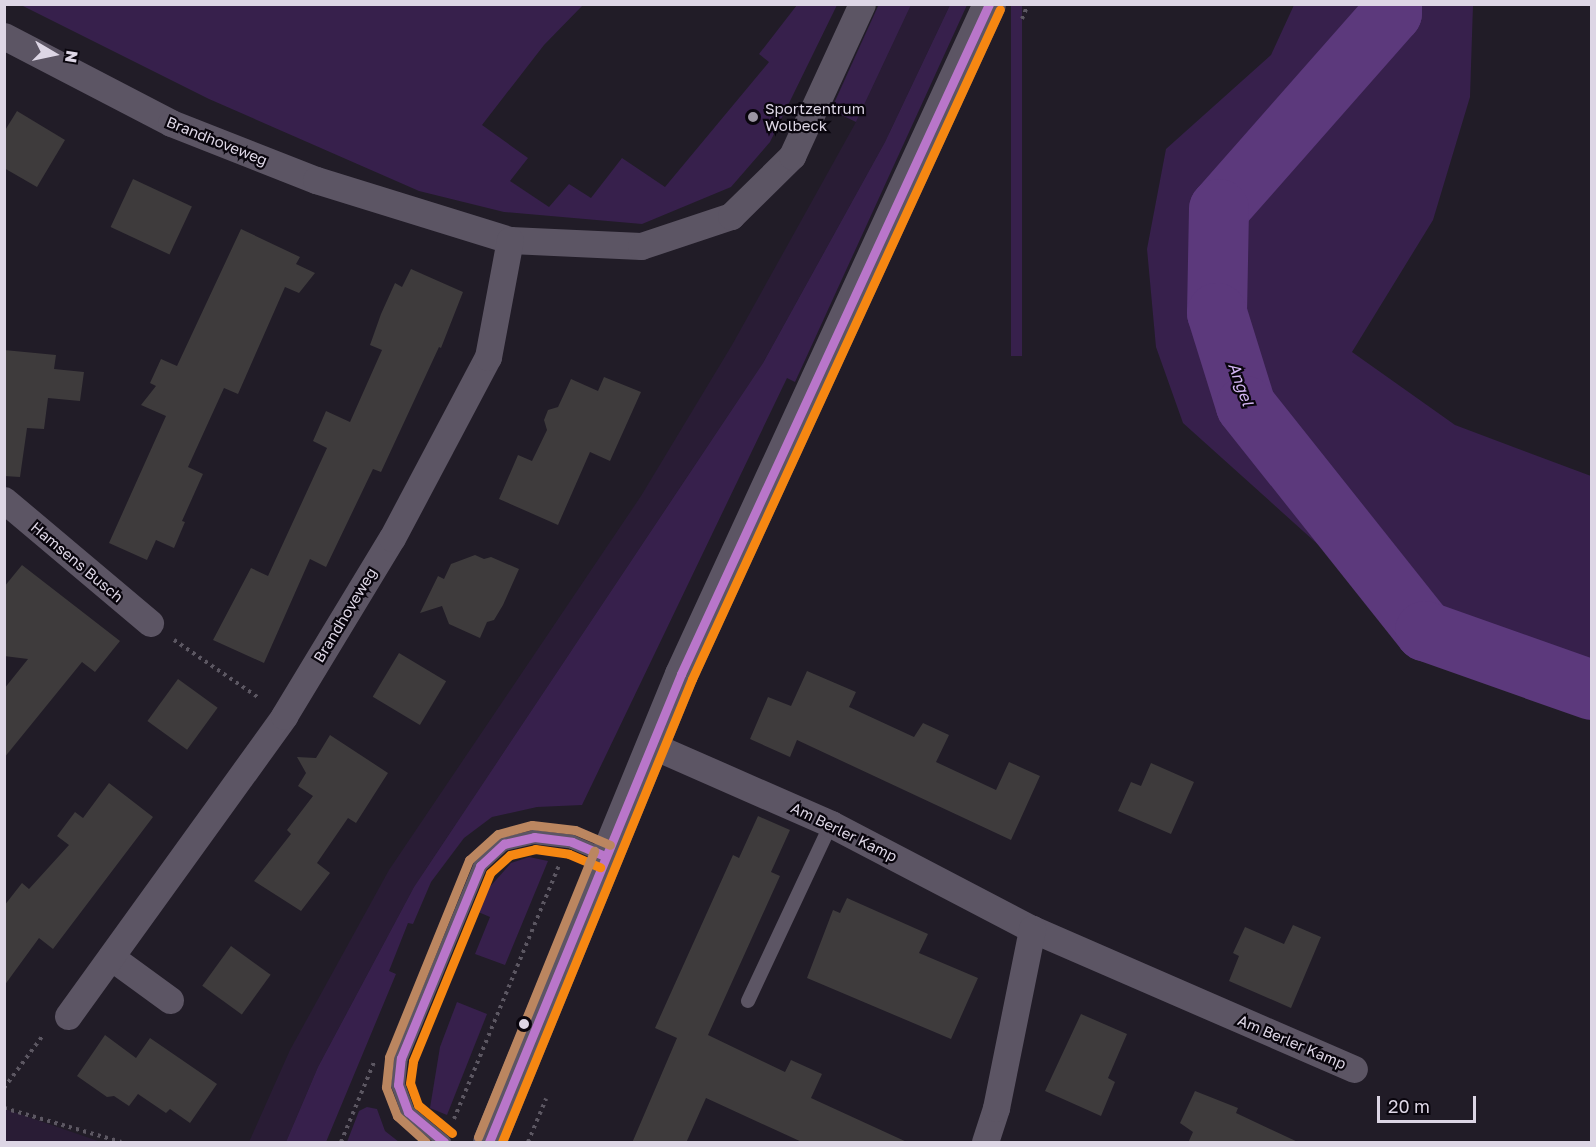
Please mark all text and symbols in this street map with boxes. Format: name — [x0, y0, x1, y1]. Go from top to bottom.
north arrow — [24, 24, 84, 84]
text: N — [61, 49, 83, 64]
place label: Sportzentrum Wolbeck — [765, 99, 865, 134]
marker: Sportzentrum Wolbeck — [746, 110, 760, 124]
street label: Brandhoveweg — [164, 113, 270, 169]
water label: Angel — [1224, 360, 1258, 408]
street label: Hamsens Busch — [27, 518, 127, 606]
street label: Brandhoveweg — [310, 564, 380, 666]
street label: Am Berler Kamp — [788, 799, 900, 865]
street label: Am Berler Kamp — [1235, 1011, 1349, 1073]
unlabelled marker — [518, 1018, 530, 1030]
scale bar — [1380, 1084, 1479, 1122]
text: 20 m — [1388, 1095, 1430, 1117]

